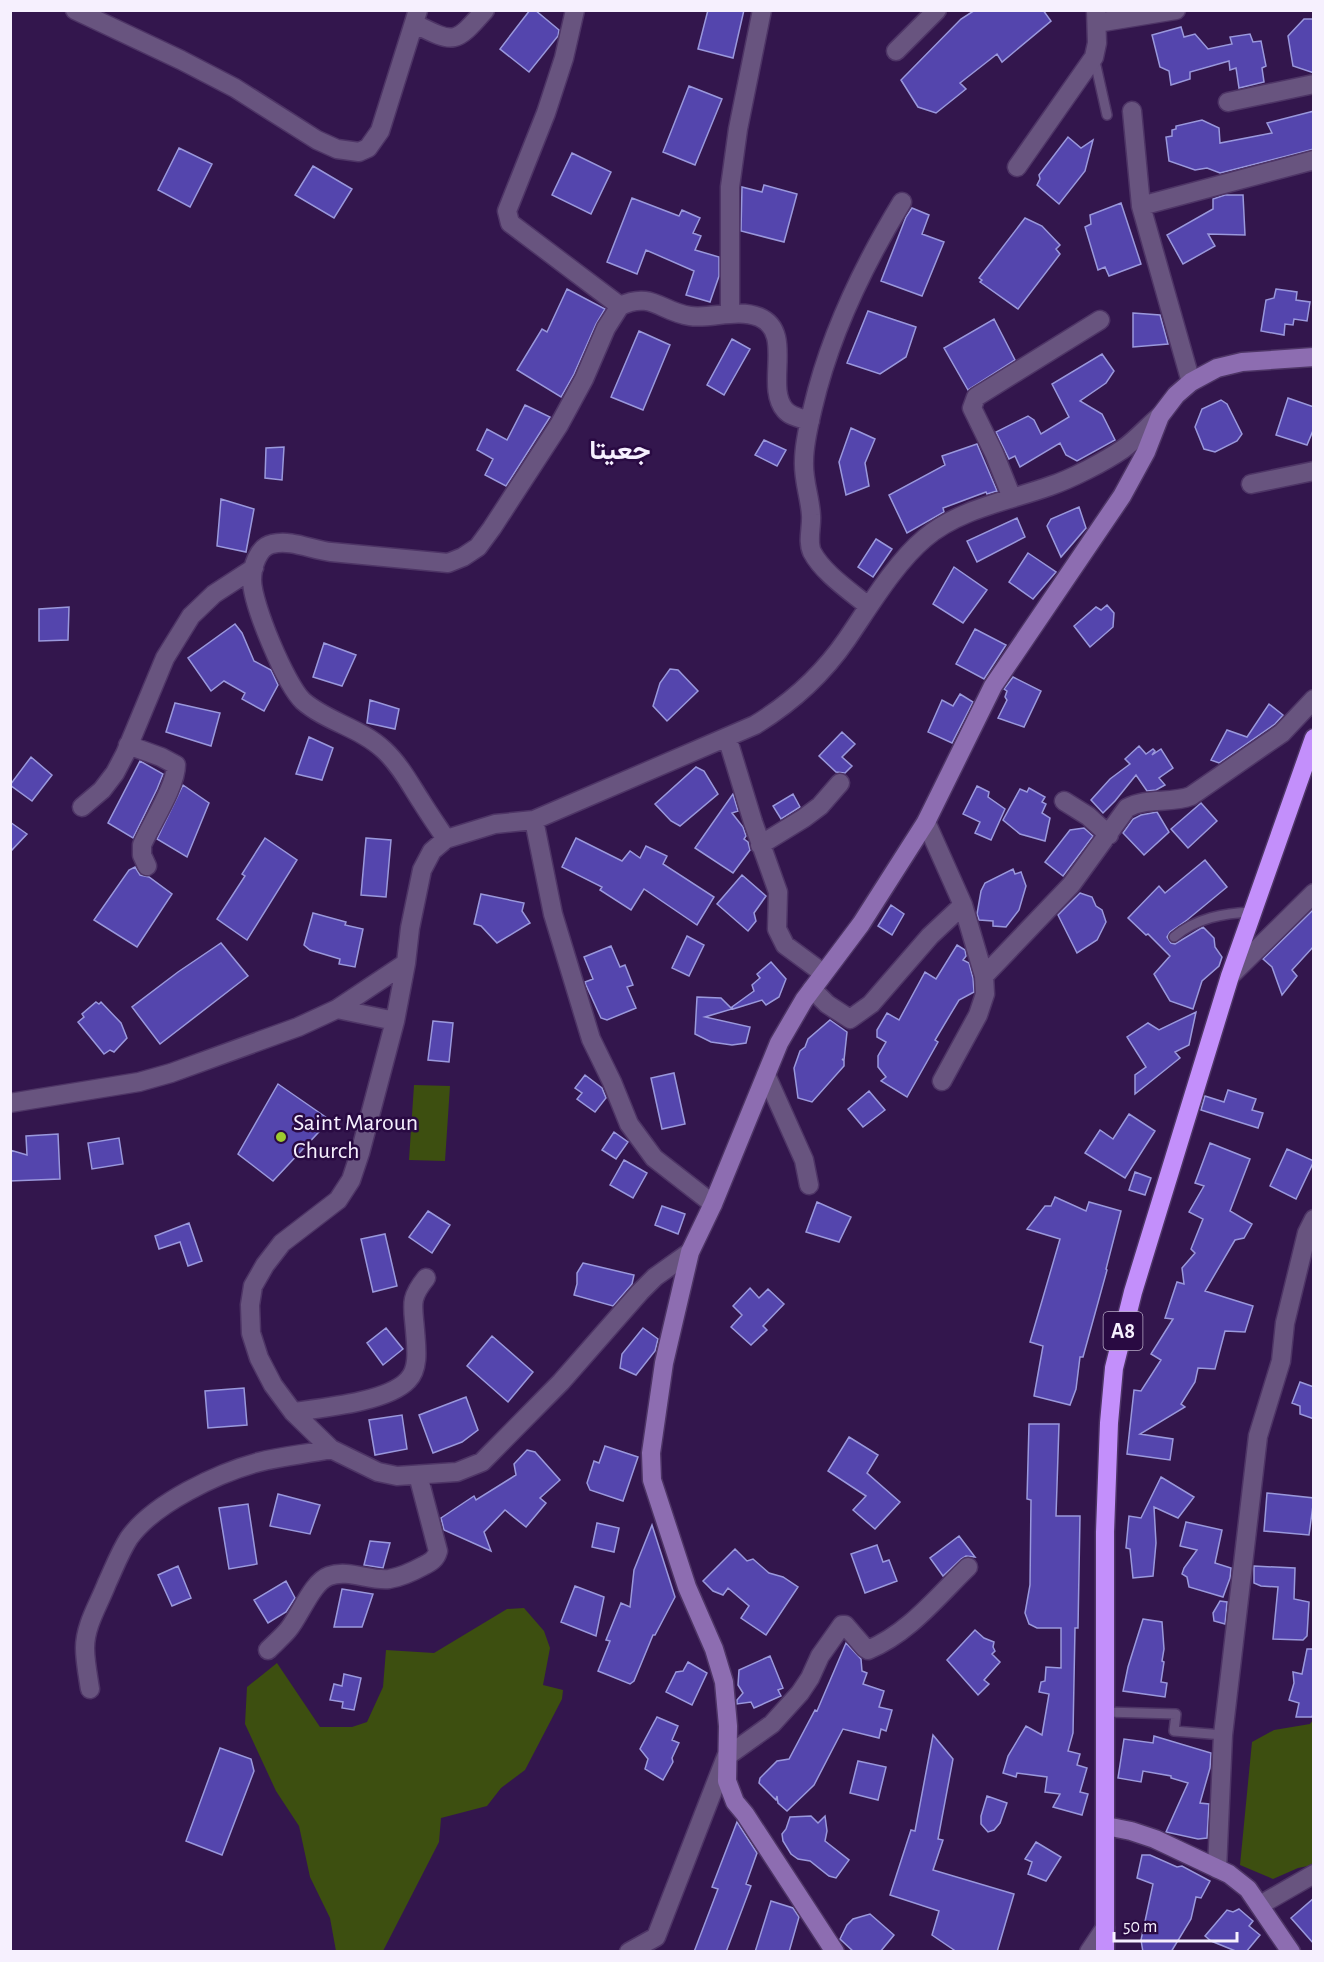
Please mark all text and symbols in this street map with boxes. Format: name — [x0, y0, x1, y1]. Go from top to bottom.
district label: جعيتا — [589, 437, 651, 466]
place label: Saint Maroun Church — [293, 1111, 418, 1163]
marker: Saint Maroun Church — [274, 1130, 288, 1144]
road number: A8 — [1104, 1312, 1142, 1350]
scale bar — [1114, 1905, 1237, 1943]
text: 50 m — [1123, 1918, 1157, 1936]

